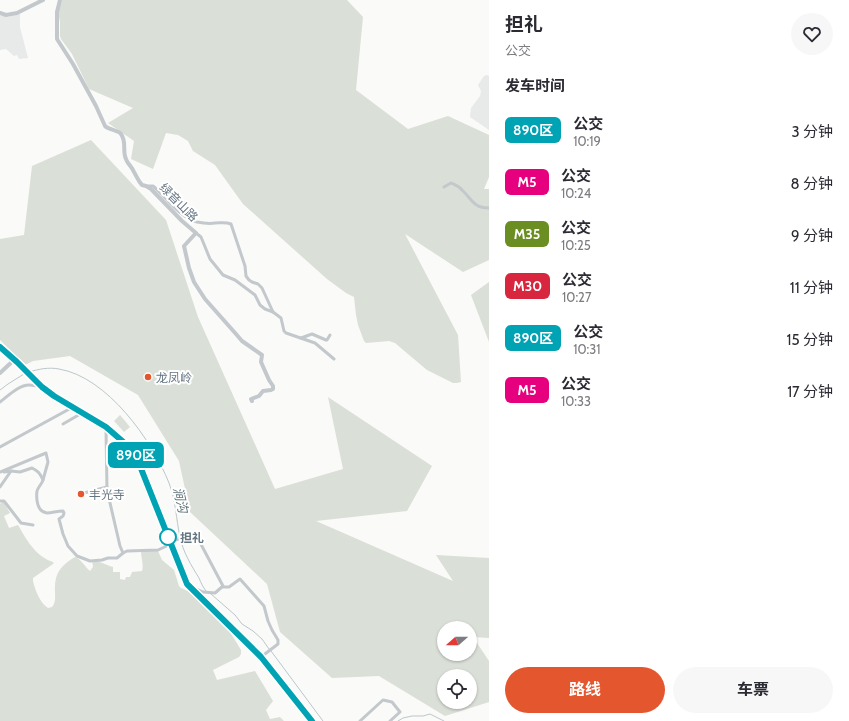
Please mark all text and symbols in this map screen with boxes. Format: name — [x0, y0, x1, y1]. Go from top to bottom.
text: 担礼 — [505, 13, 543, 36]
button: heart — [791, 13, 833, 55]
text: 公交 — [505, 42, 531, 58]
text: 发车时间 — [505, 77, 565, 95]
text: 公交 — [573, 115, 603, 133]
text: 890区 — [513, 121, 553, 139]
text: 3 分钟 — [792, 123, 833, 141]
text: 10:19 — [573, 133, 601, 149]
text: 公交 — [561, 167, 591, 185]
text: M5 — [517, 173, 537, 191]
text: 8 分钟 — [791, 175, 833, 193]
street label: 绿音山路 — [157, 180, 201, 224]
text: 10:24 — [561, 185, 591, 201]
text: 公交 — [561, 219, 591, 237]
text: M35 — [514, 225, 540, 243]
text: 9 分钟 — [791, 227, 833, 245]
text: 10:25 — [561, 237, 591, 253]
text: 公交 — [562, 271, 592, 289]
text: M30 — [513, 277, 542, 295]
text: 11 分钟 — [790, 279, 833, 297]
text: 10:27 — [562, 289, 591, 305]
text: 公交 — [573, 323, 603, 341]
text: 890区 — [513, 329, 553, 347]
text: 15 分钟 — [787, 331, 833, 349]
text: 10:31 — [573, 341, 601, 357]
place label: 龙凤岭 — [156, 370, 192, 385]
marker: 龙凤岭 — [143, 372, 153, 382]
text: 公交 — [561, 375, 591, 393]
text: M5 — [517, 381, 537, 399]
text: 17 分钟 — [787, 383, 833, 401]
text: 10:33 — [561, 393, 591, 409]
line badge: 890区 — [108, 442, 164, 468]
text: 890区 — [116, 446, 156, 464]
water label: 涧沟 — [170, 486, 192, 516]
place label: 丰光寺 — [89, 487, 125, 502]
marker: 丰光寺 — [76, 489, 86, 499]
marker: 担礼 — [159, 528, 177, 546]
place label: 担礼 — [180, 530, 204, 545]
north arrow — [437, 621, 477, 661]
map controls — [437, 621, 477, 709]
button: 路线 — [505, 667, 665, 713]
button: 车票 — [673, 667, 833, 713]
button: locate — [437, 669, 477, 709]

